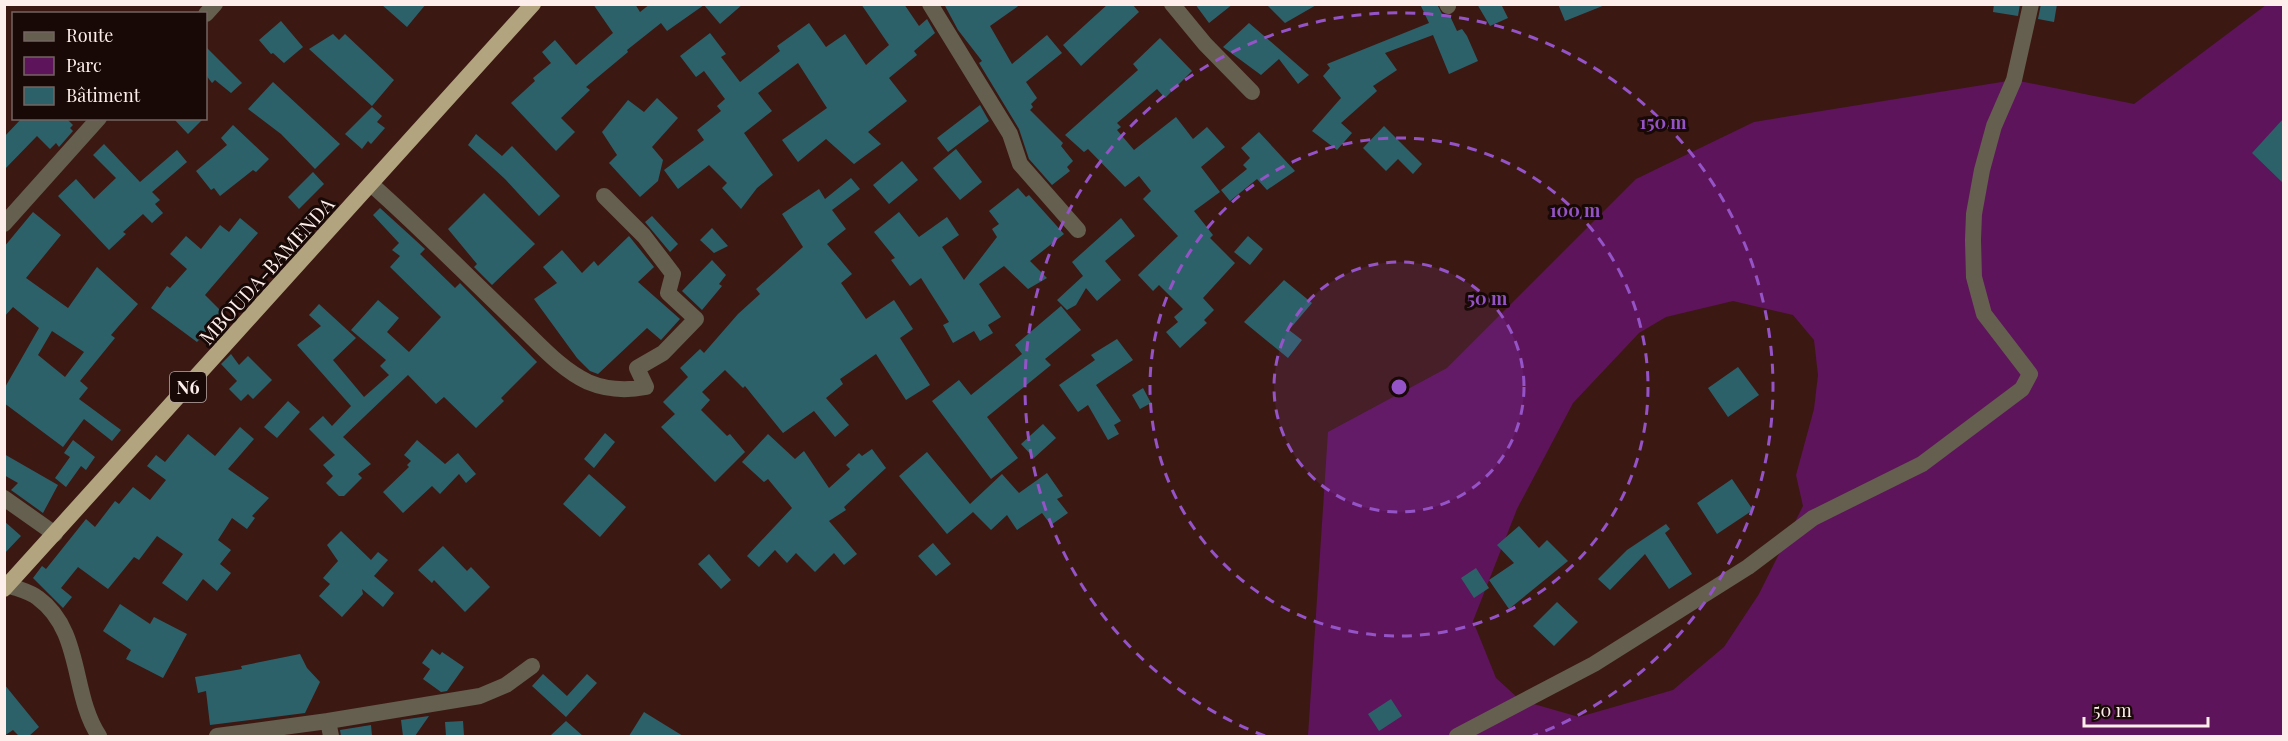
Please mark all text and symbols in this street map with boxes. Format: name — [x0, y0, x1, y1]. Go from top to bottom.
legend — [12, 12, 207, 120]
text: Route — [66, 23, 113, 47]
text: Parc — [66, 53, 102, 77]
text: Bâtiment — [66, 83, 141, 107]
text: 150 m — [1639, 110, 1687, 134]
street label: MBOUDA-BAMENDA — [192, 190, 340, 350]
text: 100 m — [1550, 198, 1601, 222]
text: 50 m — [1467, 286, 1508, 310]
road number: N6 — [170, 372, 206, 402]
centre of rings — [1389, 377, 1409, 397]
scale bar — [2084, 690, 2208, 728]
text: 50 m — [2093, 698, 2132, 722]

